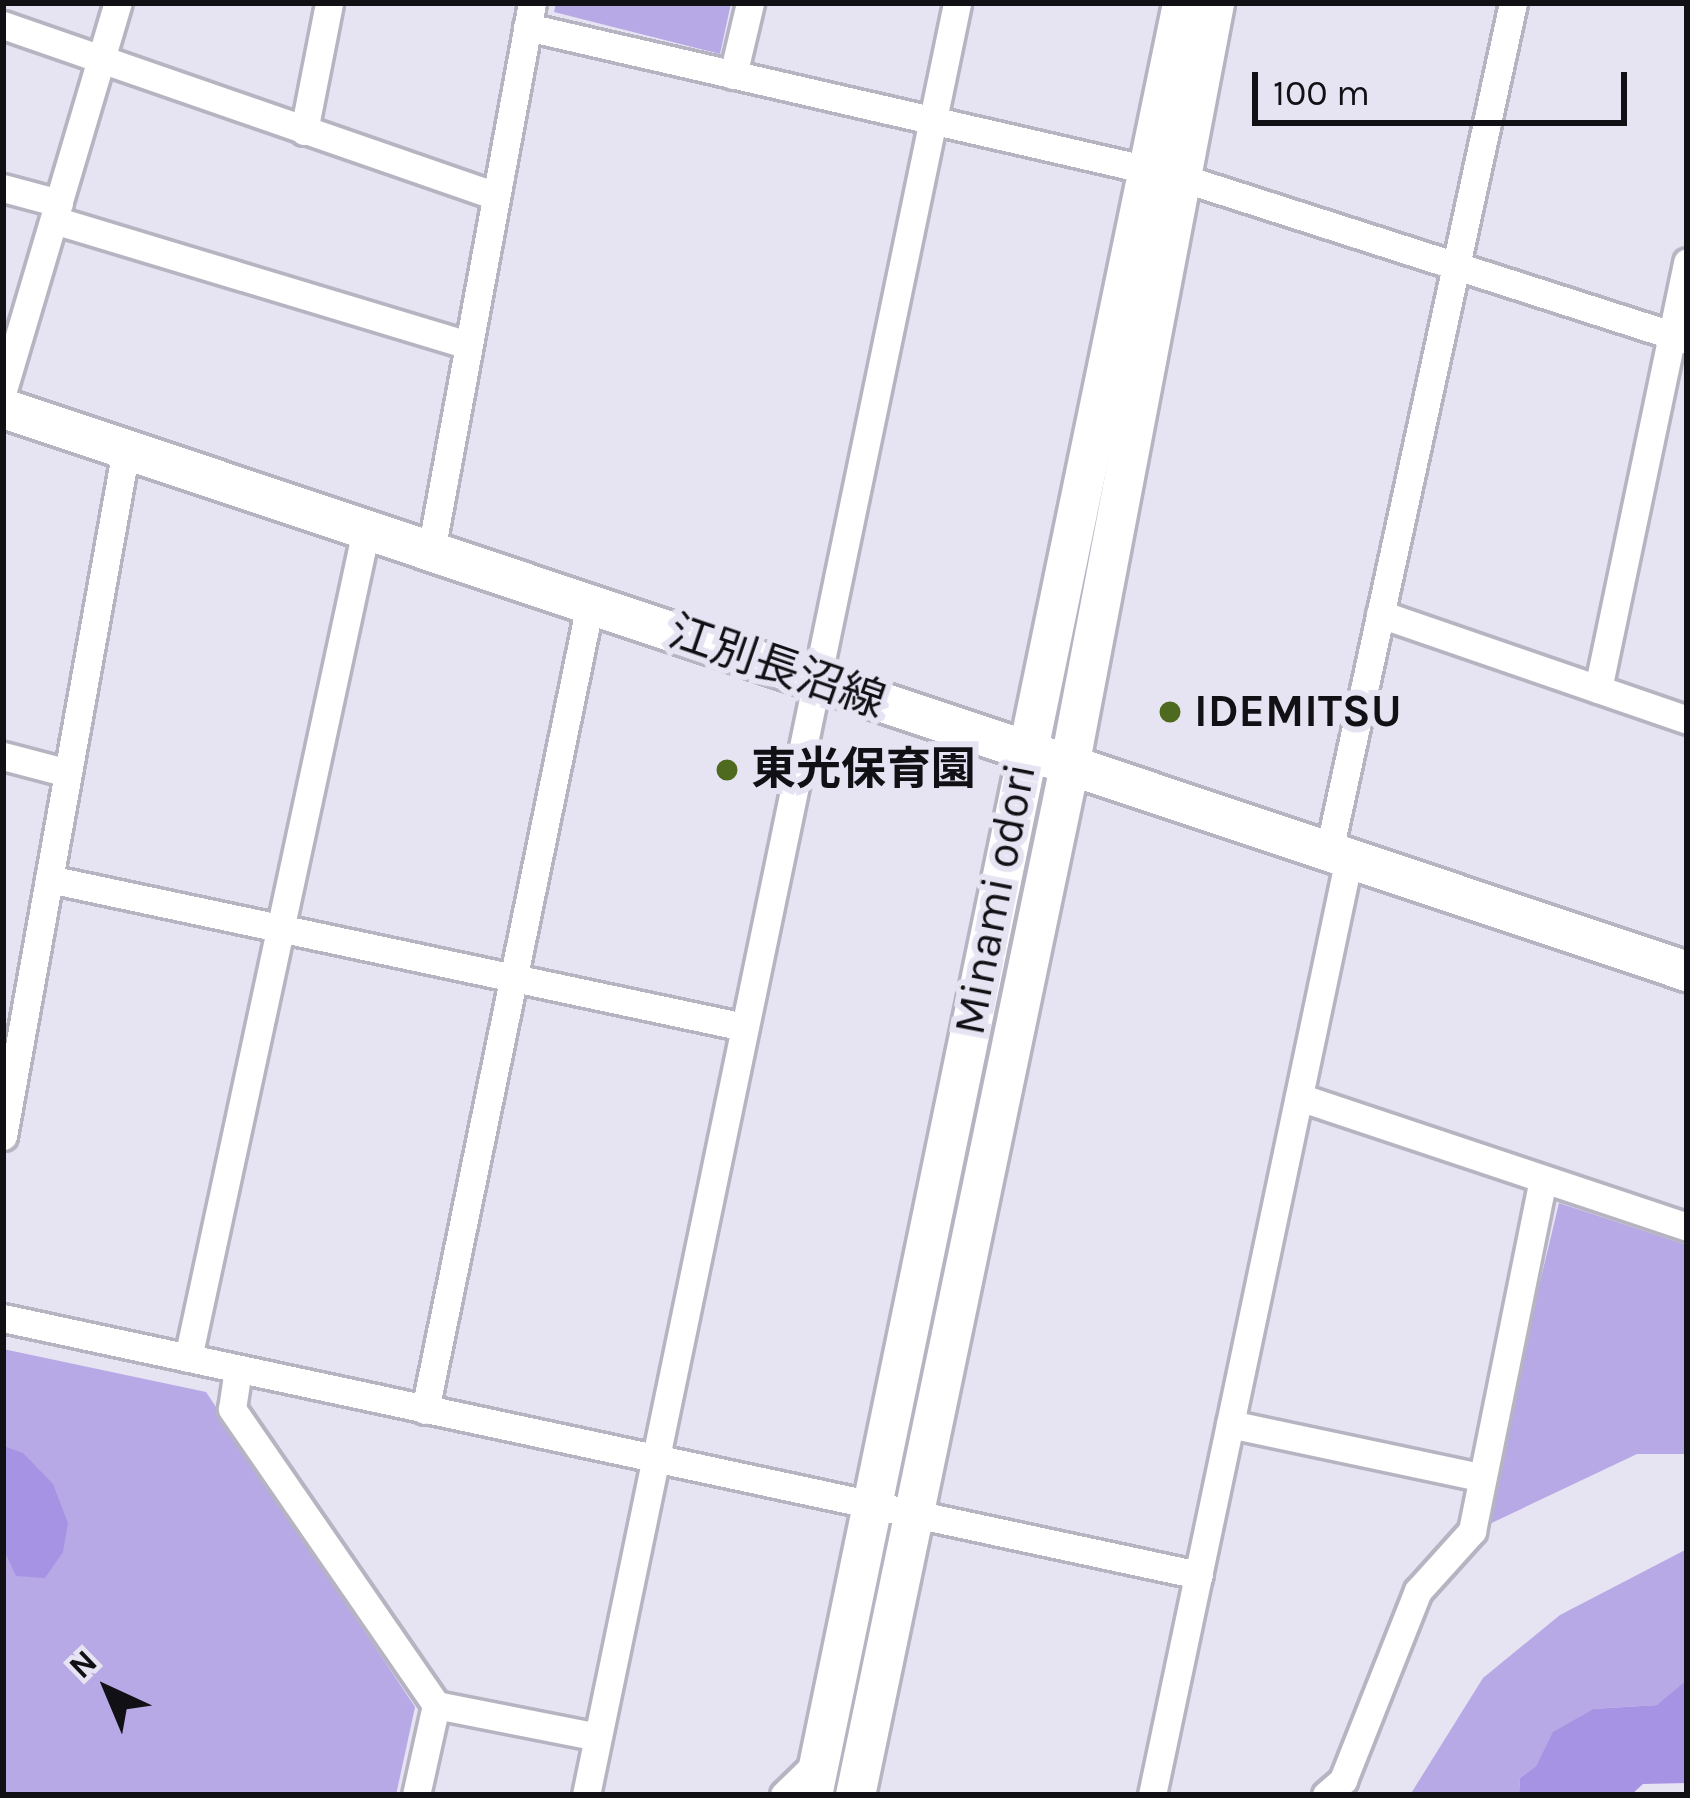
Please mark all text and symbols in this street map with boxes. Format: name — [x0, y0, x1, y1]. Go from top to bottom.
scale bar — [1258, 48, 1633, 122]
text: 100 m — [1273, 72, 1370, 114]
street label: 江別長沼線 — [662, 605, 892, 729]
place label: IDEMITSU — [1194, 685, 1402, 739]
marker: IDEMITSU — [1157, 699, 1183, 725]
place label: 東光保育園 — [751, 743, 976, 797]
marker: 東光保育園 — [714, 757, 740, 783]
street label: Minami odori — [942, 759, 1048, 1039]
north arrow — [48, 1630, 168, 1750]
text: N — [61, 1642, 105, 1686]

